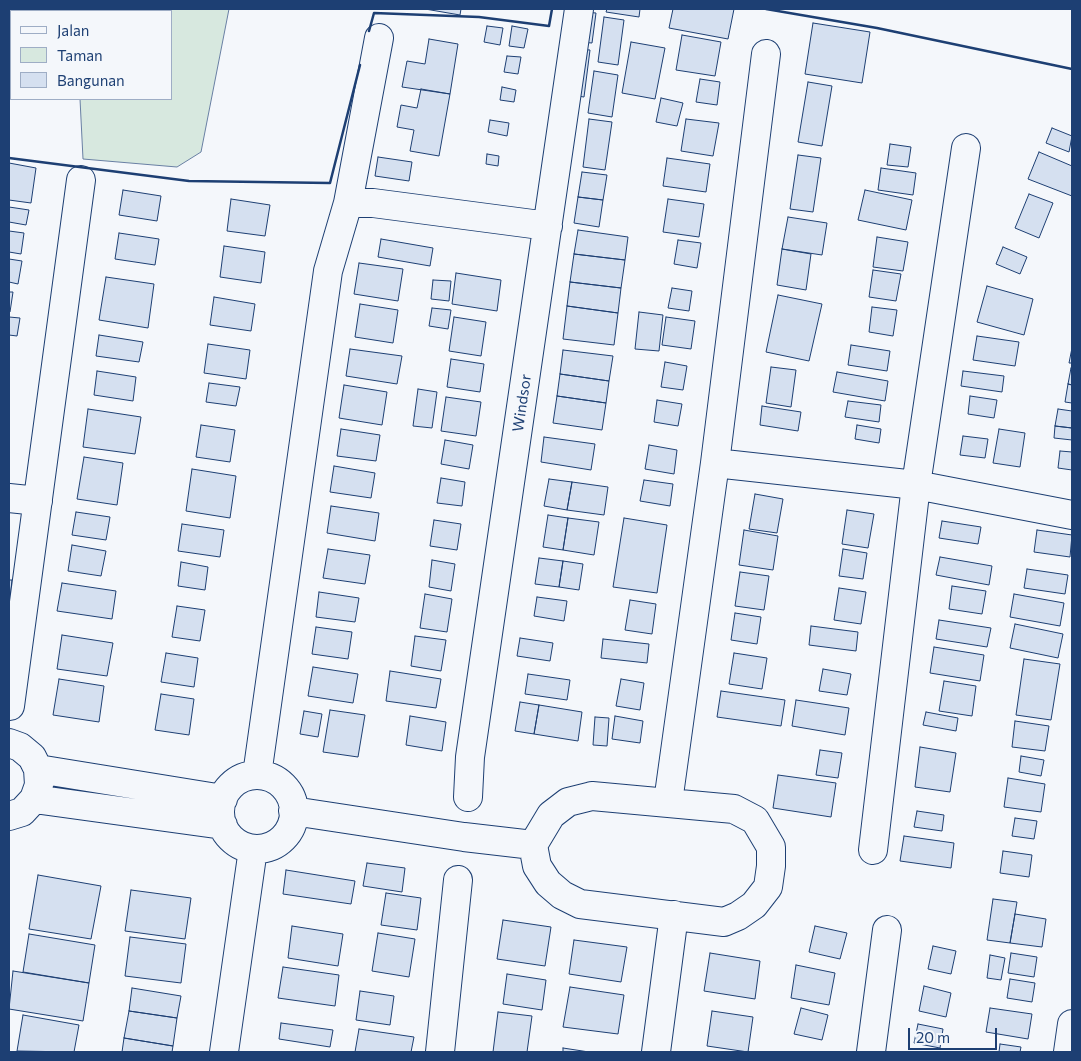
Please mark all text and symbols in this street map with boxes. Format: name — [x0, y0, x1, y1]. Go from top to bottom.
legend — [10, 10, 172, 100]
text: Jalan — [57, 21, 89, 39]
text: Taman — [57, 46, 103, 64]
text: Bangunan — [57, 71, 125, 89]
street label: Windsor — [509, 373, 535, 433]
scale bar — [911, 1018, 1000, 1050]
text: 20 m — [916, 1028, 950, 1046]

